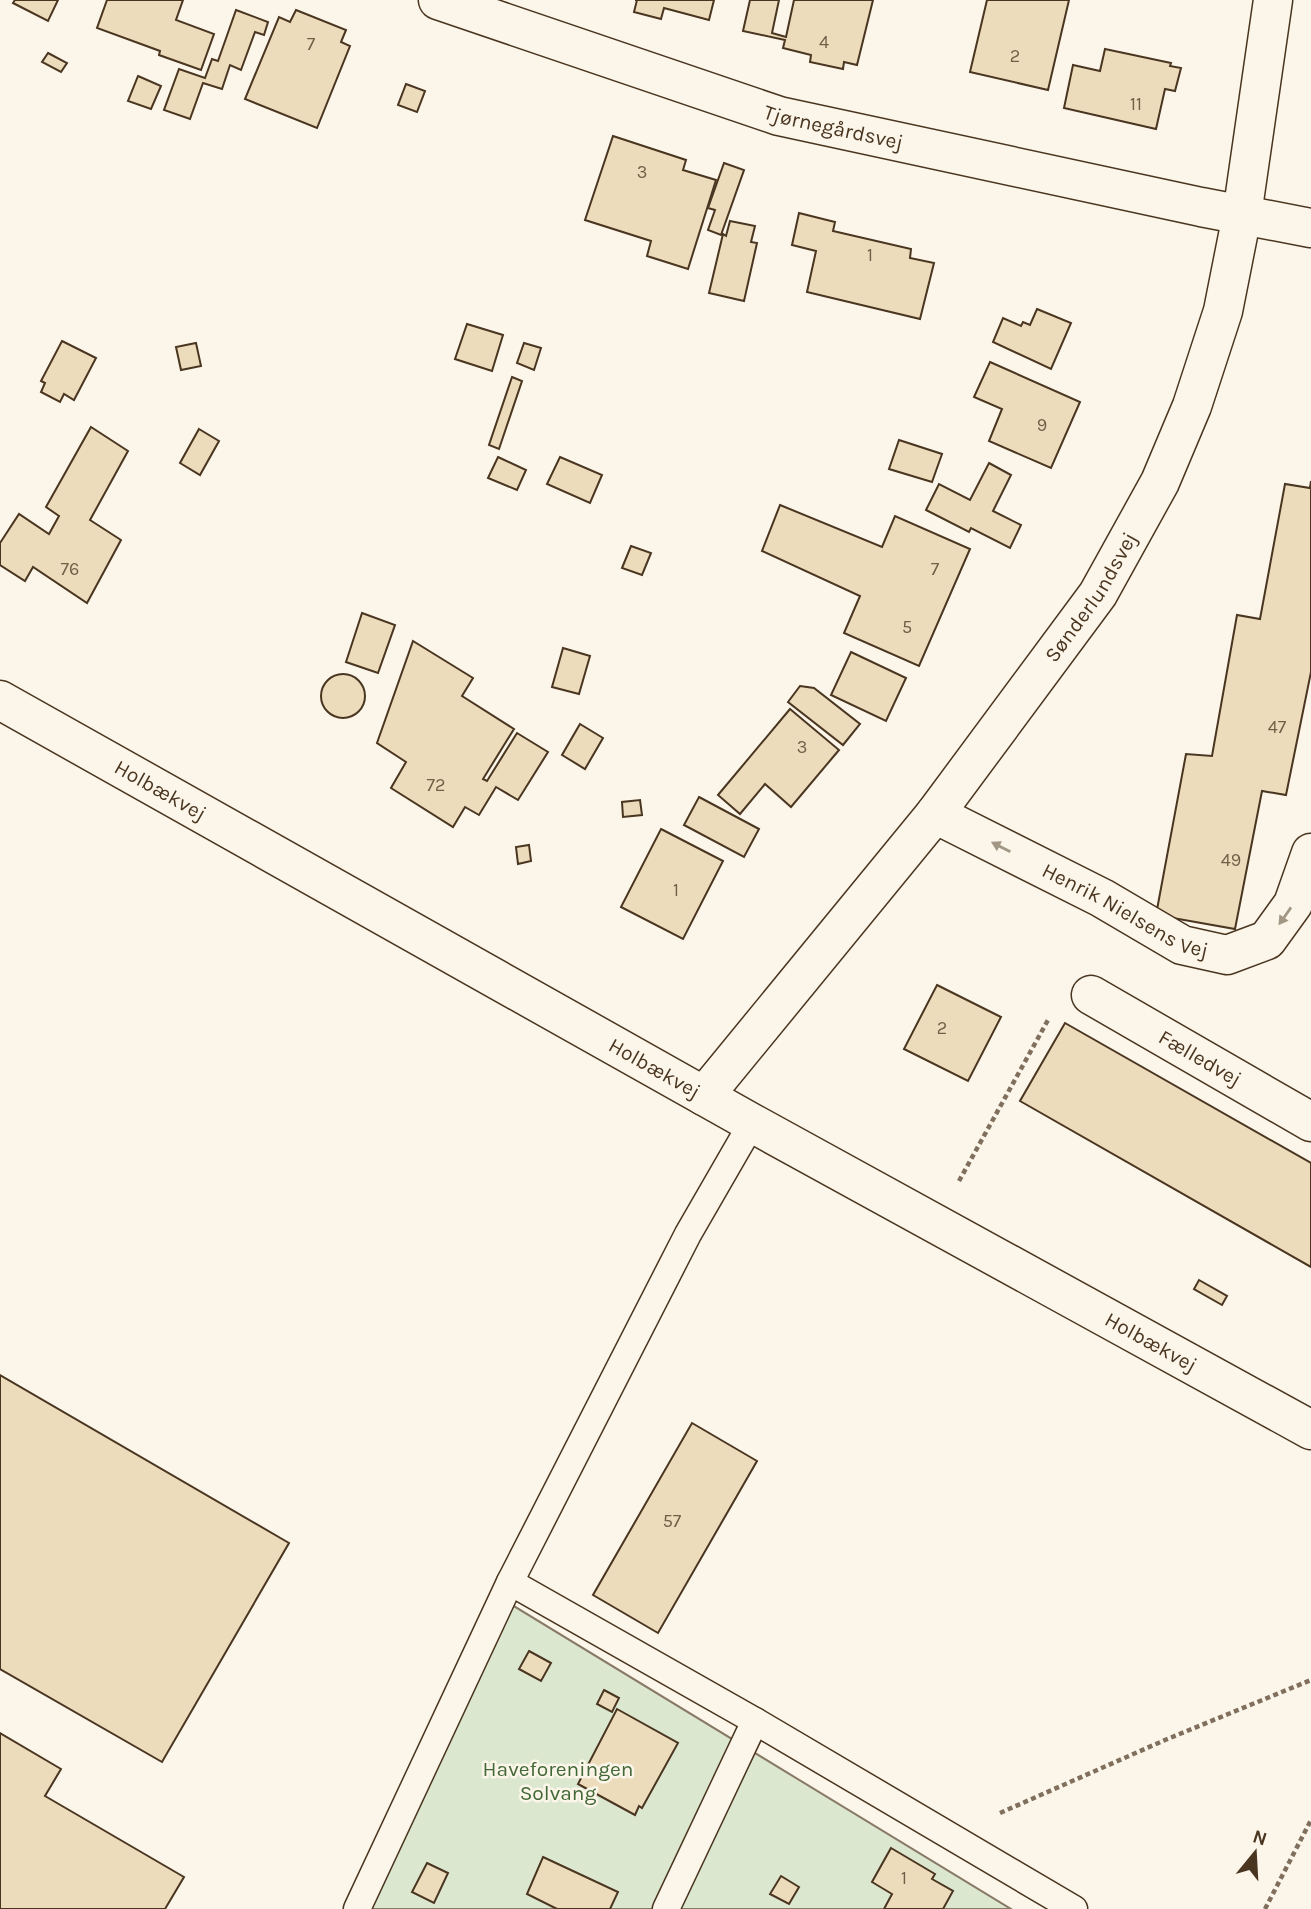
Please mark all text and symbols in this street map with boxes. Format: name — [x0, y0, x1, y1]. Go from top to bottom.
house number: 4 — [819, 31, 829, 53]
house number: 7 — [307, 33, 316, 55]
house number: 2 — [1010, 45, 1020, 67]
house number: 11 — [1130, 93, 1142, 115]
street label: Tjørnegårdsvej — [761, 100, 906, 154]
house number: 3 — [637, 161, 647, 183]
house number: 1 — [867, 244, 873, 266]
house number: 9 — [1037, 414, 1047, 436]
street label: Sønderlundsvej — [1040, 528, 1142, 667]
house number: 76 — [61, 558, 79, 580]
house number: 7 — [931, 558, 940, 580]
house number: 5 — [902, 616, 912, 638]
house number: 47 — [1268, 716, 1287, 738]
house number: 3 — [797, 736, 807, 758]
street label: Holbækvej — [110, 755, 210, 826]
house number: 72 — [427, 774, 445, 796]
one-way arrow — [991, 842, 1011, 853]
house number: 49 — [1221, 849, 1241, 871]
street label: Henrik Nielsens Vej — [1038, 858, 1211, 962]
house number: 1 — [673, 879, 679, 901]
one-way arrow — [1278, 907, 1292, 925]
house number: 2 — [937, 1017, 947, 1039]
street label: Fælledvej — [1155, 1025, 1246, 1091]
street label: Holbækvej — [604, 1033, 705, 1104]
street label: Holbækvej — [1101, 1307, 1201, 1377]
house number: 57 — [663, 1510, 682, 1532]
park label: Haveforeningen Solvang — [483, 1757, 633, 1805]
north arrow — [1220, 1818, 1290, 1888]
text: N — [1250, 1825, 1270, 1850]
house number: 1 — [901, 1867, 907, 1889]

